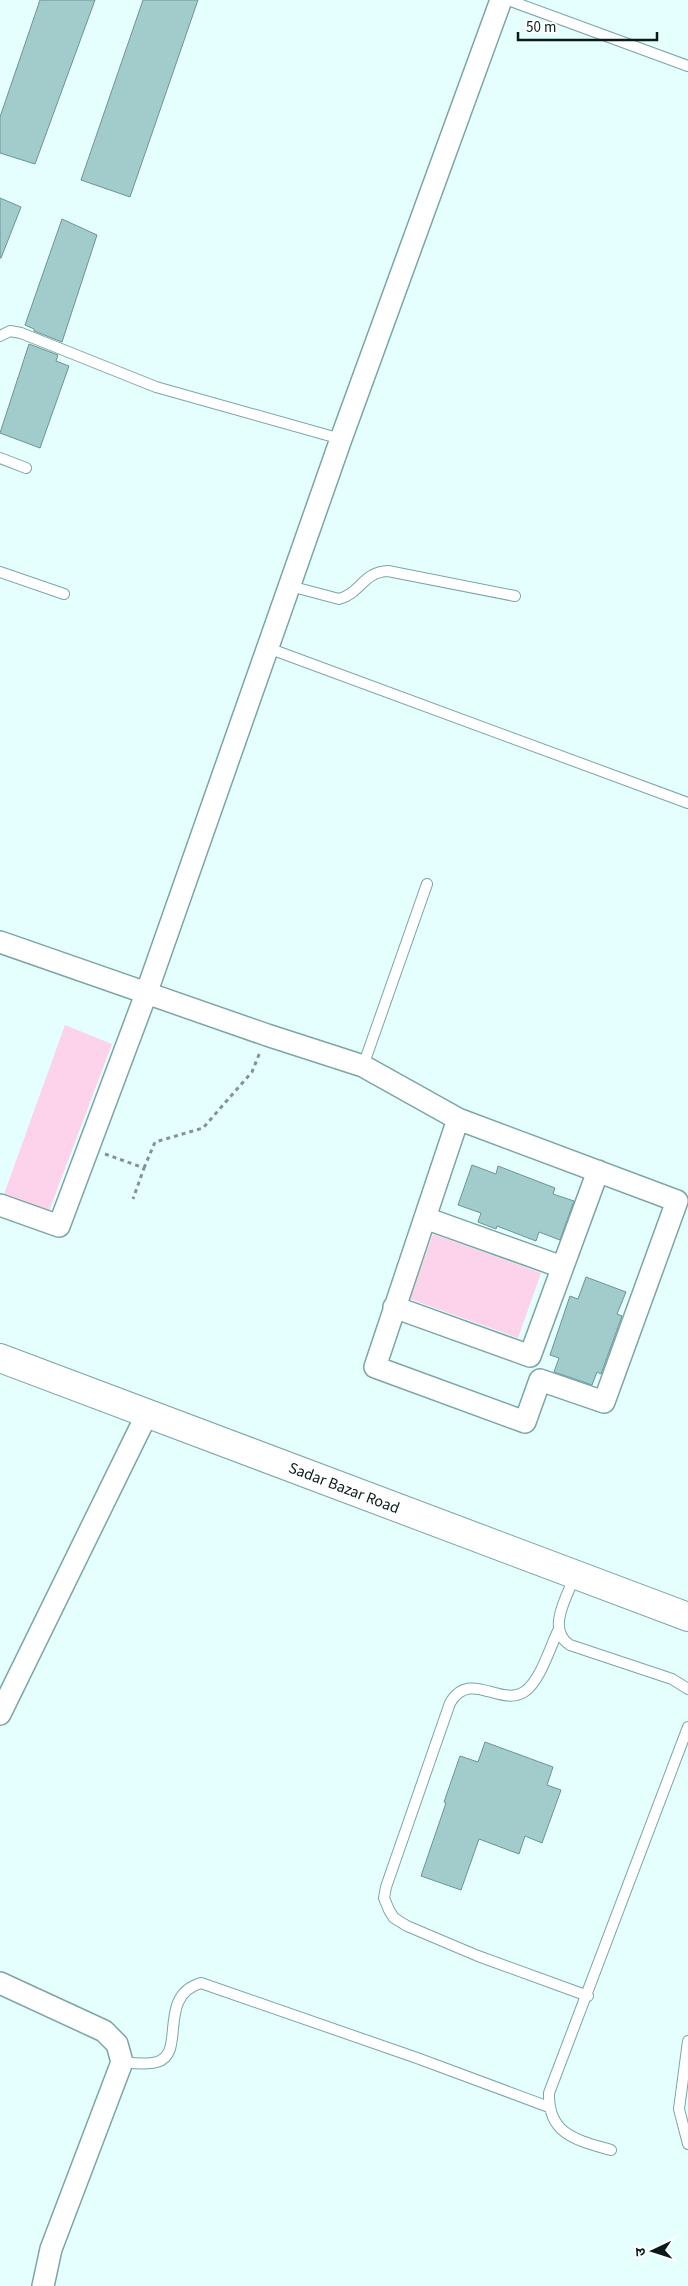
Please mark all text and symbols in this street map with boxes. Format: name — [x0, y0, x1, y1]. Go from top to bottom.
scale bar — [518, 10, 657, 42]
text: 50 m — [526, 17, 556, 38]
street label: Sadar Bazar Road — [285, 1457, 403, 1519]
north arrow — [628, 2226, 678, 2276]
text: उ — [631, 2246, 651, 2257]

